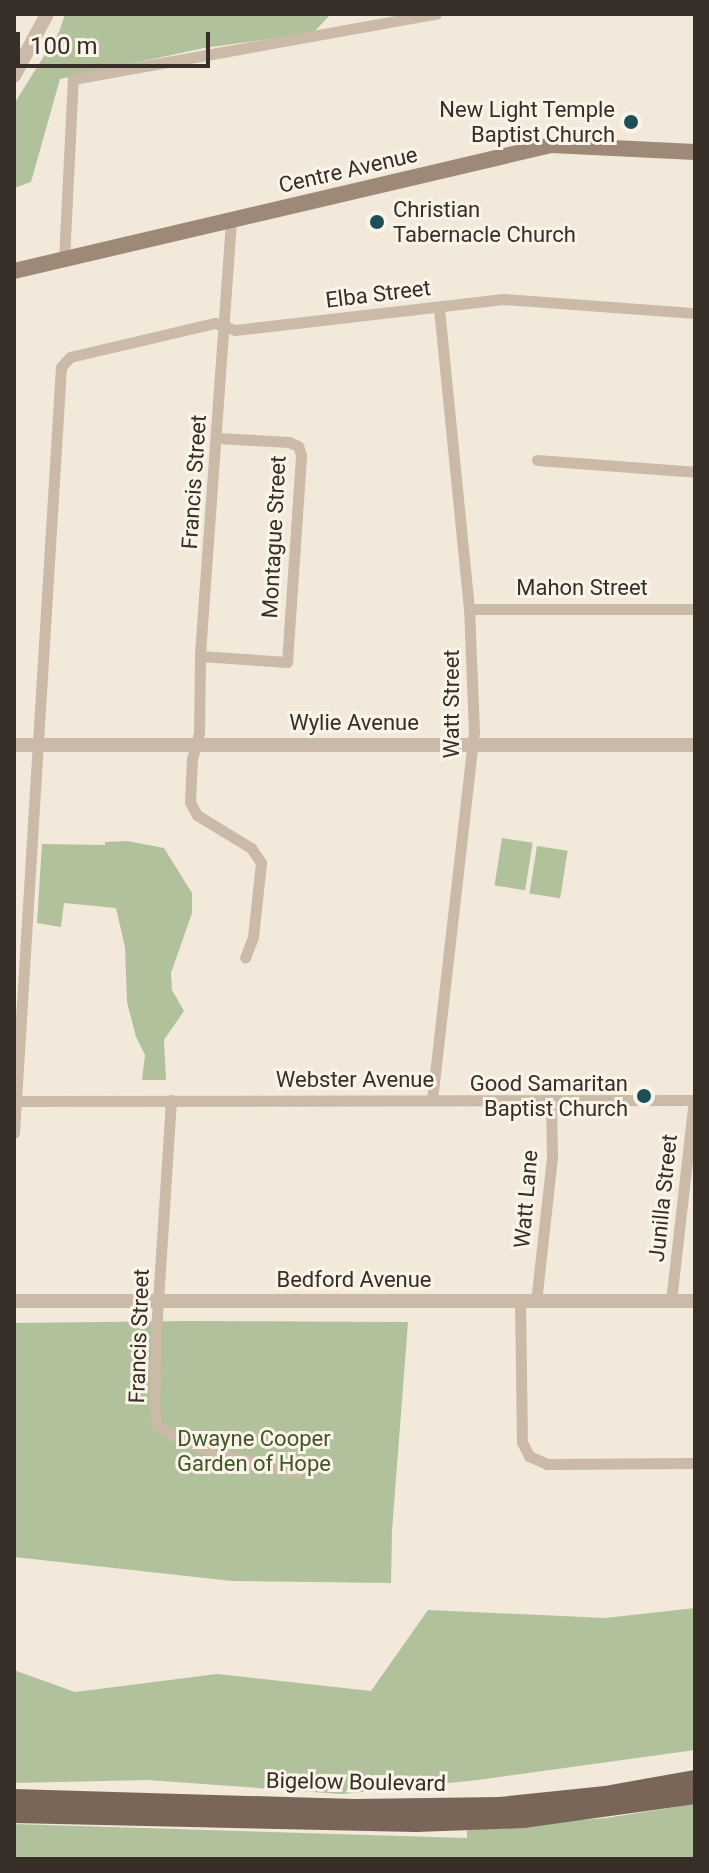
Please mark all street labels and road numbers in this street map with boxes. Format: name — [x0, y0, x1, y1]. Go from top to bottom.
street label: Centre Avenue — [276, 141, 420, 199]
street label: Elba Street — [324, 274, 432, 314]
street label: Francis Street — [176, 414, 212, 550]
street label: Montague Street — [257, 455, 291, 619]
street label: Mahon Street — [516, 575, 648, 601]
street label: Watt Street — [439, 649, 465, 759]
street label: Wylie Avenue — [289, 710, 419, 736]
street label: Webster Avenue — [276, 1067, 434, 1093]
street label: Junilla Street — [643, 1133, 683, 1263]
street label: Watt Lane — [509, 1149, 543, 1249]
street label: Bedford Avenue — [276, 1267, 432, 1293]
street label: Francis Street — [123, 1268, 155, 1404]
street label: Bigelow Boulevard — [266, 1767, 446, 1797]

